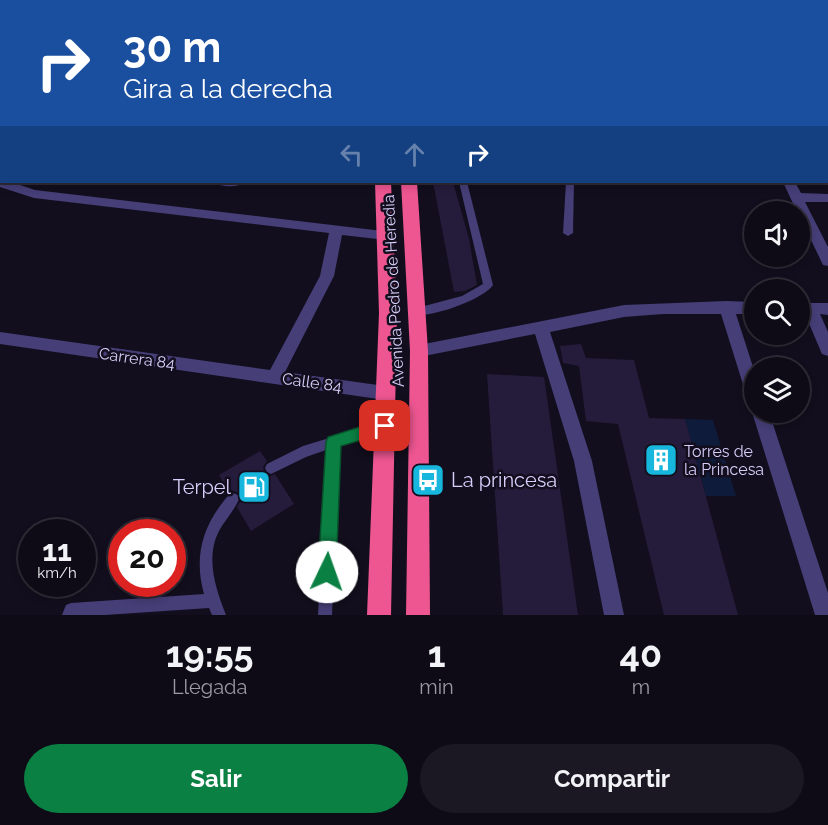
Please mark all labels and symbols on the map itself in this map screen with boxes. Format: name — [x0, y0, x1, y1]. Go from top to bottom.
street label: Avenida Pedro de Heredia — [379, 194, 408, 388]
street label: Carrera 84 — [98, 344, 176, 373]
street label: Calle 84 — [281, 369, 343, 396]
pin — [359, 400, 410, 451]
building icon: Torres de la Princesa — [643, 442, 679, 478]
place label: Torres de la Princesa — [684, 442, 764, 479]
bus stop icon: La princesa — [410, 462, 446, 498]
place label: La princesa — [451, 468, 557, 492]
fuel station icon: Terpel — [236, 469, 272, 505]
place label: Terpel — [173, 475, 232, 499]
speed limit sign: 20 — [108, 519, 186, 597]
position arrow — [295, 540, 359, 604]

